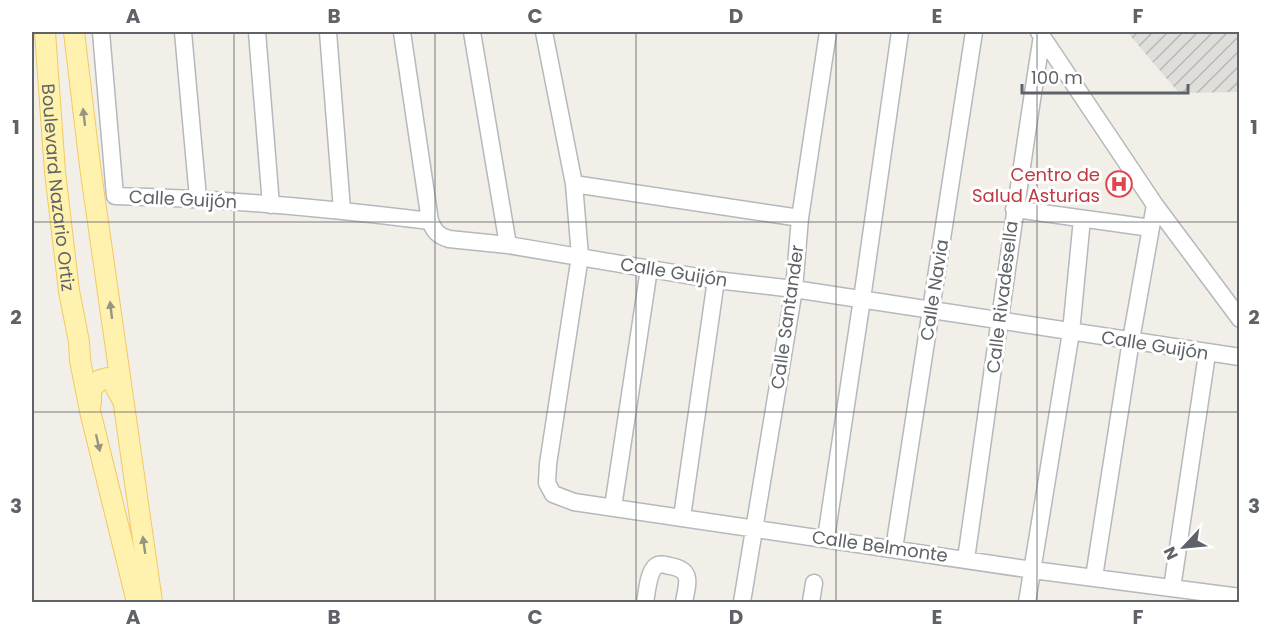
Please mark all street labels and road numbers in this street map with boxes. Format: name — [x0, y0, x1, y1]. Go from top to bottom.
street label: Boulevard Nazario Ortiz — [36, 83, 81, 293]
street label: Calle Guijón — [128, 184, 238, 214]
street label: Calle Rivadesella — [980, 219, 1024, 375]
street label: Calle Navia — [914, 237, 954, 343]
street label: Calle Santander — [765, 243, 810, 391]
street label: Calle Guijón — [619, 251, 729, 293]
street label: Calle Guijón — [1100, 324, 1210, 366]
street label: Calle Belmonte — [811, 524, 949, 568]

